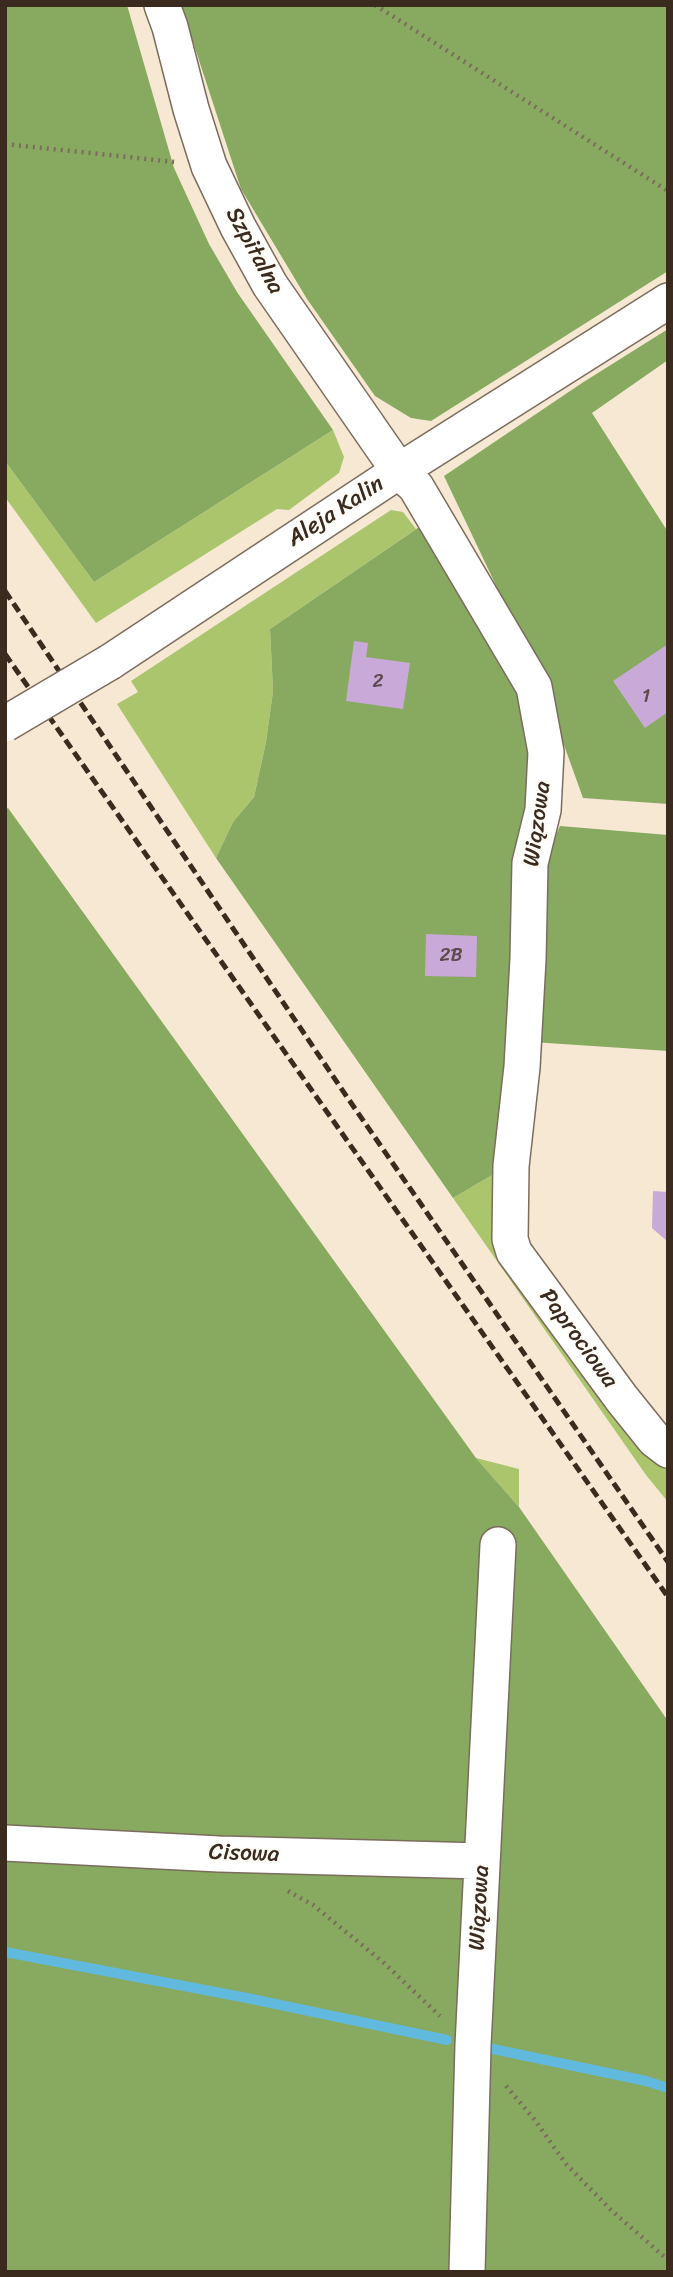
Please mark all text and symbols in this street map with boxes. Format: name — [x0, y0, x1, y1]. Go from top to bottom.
street label: Szpitalna — [219, 203, 289, 299]
street label: Aleja Kalin — [283, 471, 389, 553]
house number: 2 — [373, 671, 383, 693]
house number: 1 — [642, 686, 650, 708]
street label: Wiązowa — [518, 780, 558, 868]
house number: 2B — [440, 945, 462, 967]
street label: Paprociowa — [533, 1284, 623, 1394]
street label: Cisowa — [208, 1839, 280, 1869]
street label: Wiązowa — [464, 1864, 496, 1952]

